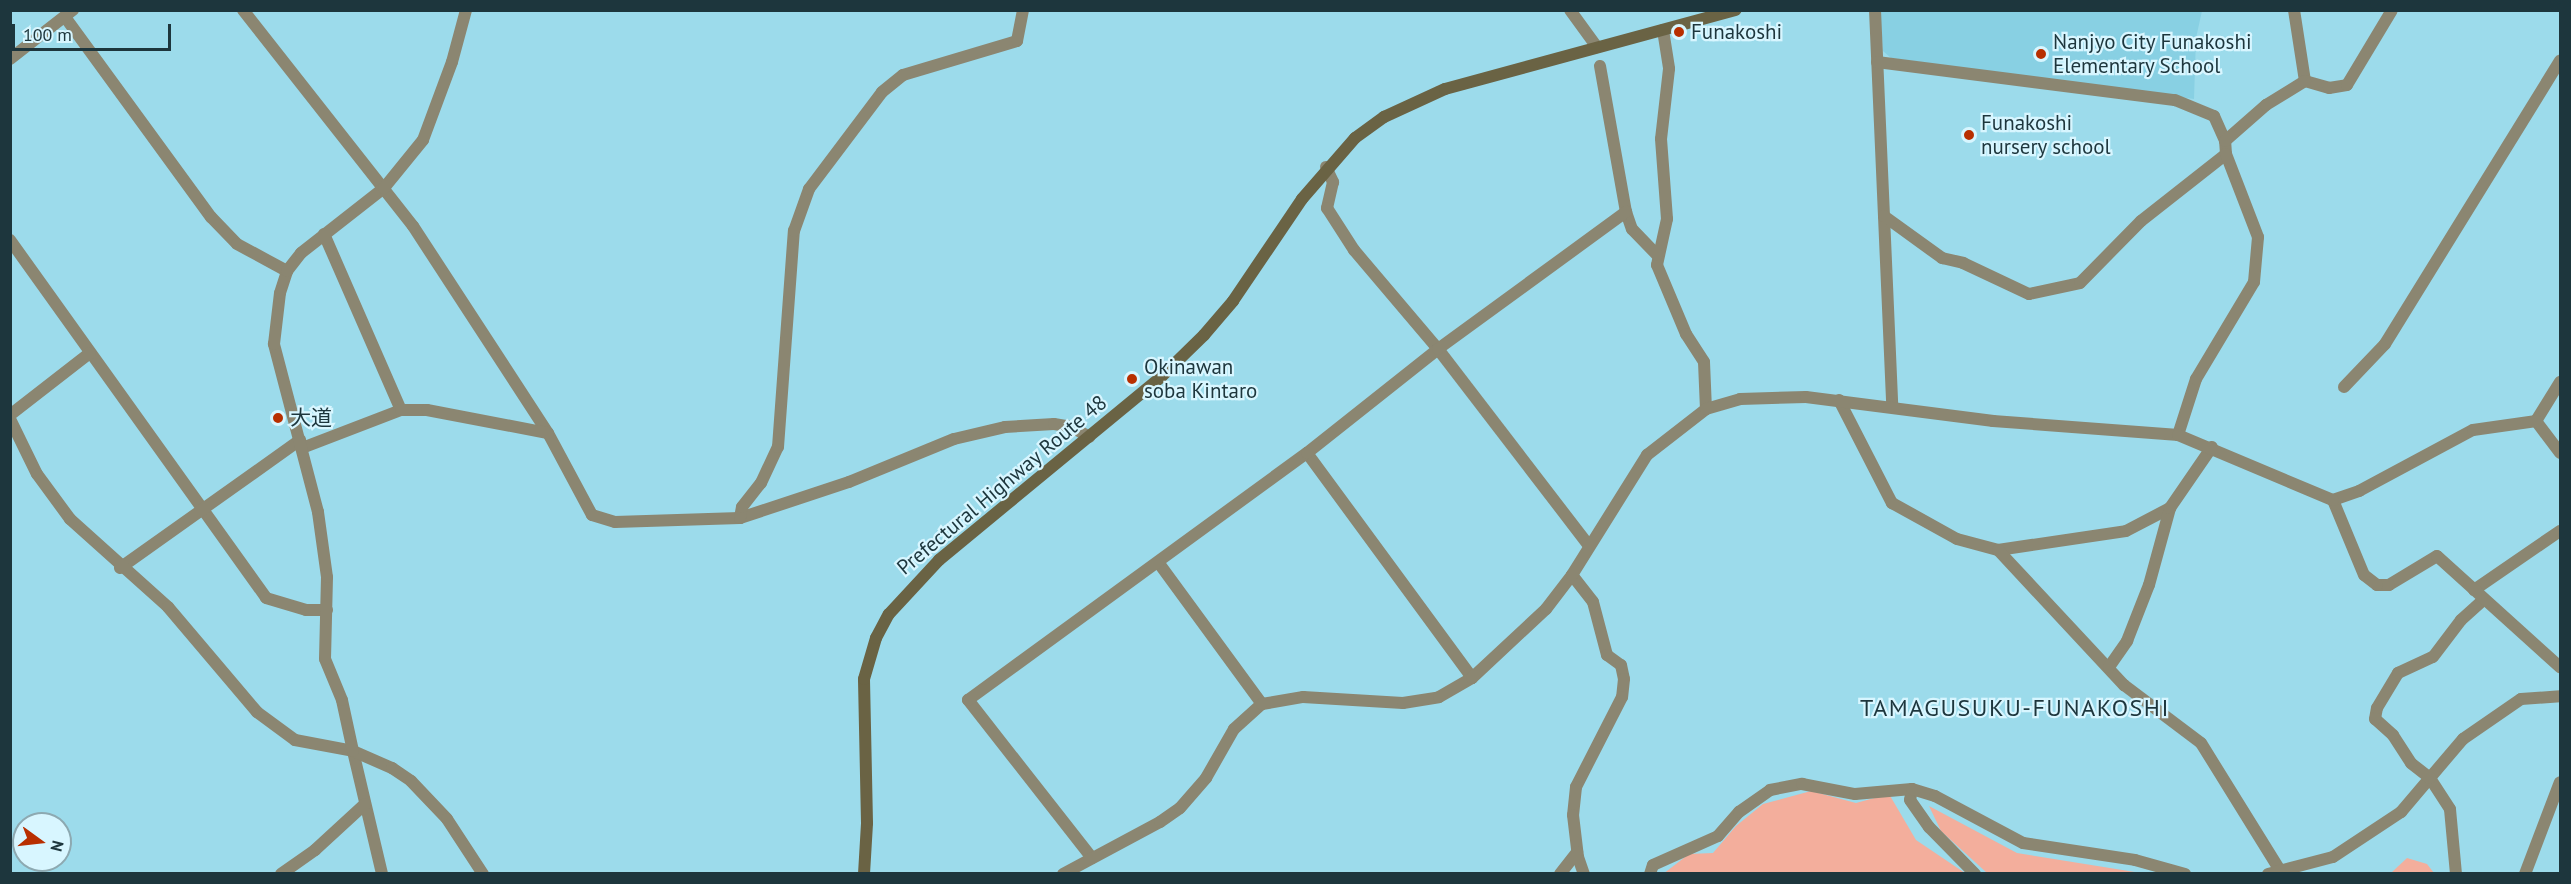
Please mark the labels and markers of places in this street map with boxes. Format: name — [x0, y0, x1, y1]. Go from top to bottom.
place label: Funakoshi — [1691, 19, 1782, 45]
marker: Funakoshi — [1672, 25, 1686, 39]
place label: Nanjyo City Funakoshi Elementary School — [2053, 29, 2252, 79]
marker: Nanjyo City Funakoshi Elementary School — [2034, 47, 2048, 61]
place label: Funakoshi nursery school — [1981, 110, 2111, 160]
marker: Funakoshi nursery school — [1962, 128, 1976, 142]
place label: Okinawan soba Kintaro — [1144, 354, 1257, 404]
marker: Okinawan soba Kintaro — [1125, 372, 1139, 386]
place label: 大道 — [290, 405, 332, 431]
marker: 大道 — [271, 411, 285, 425]

